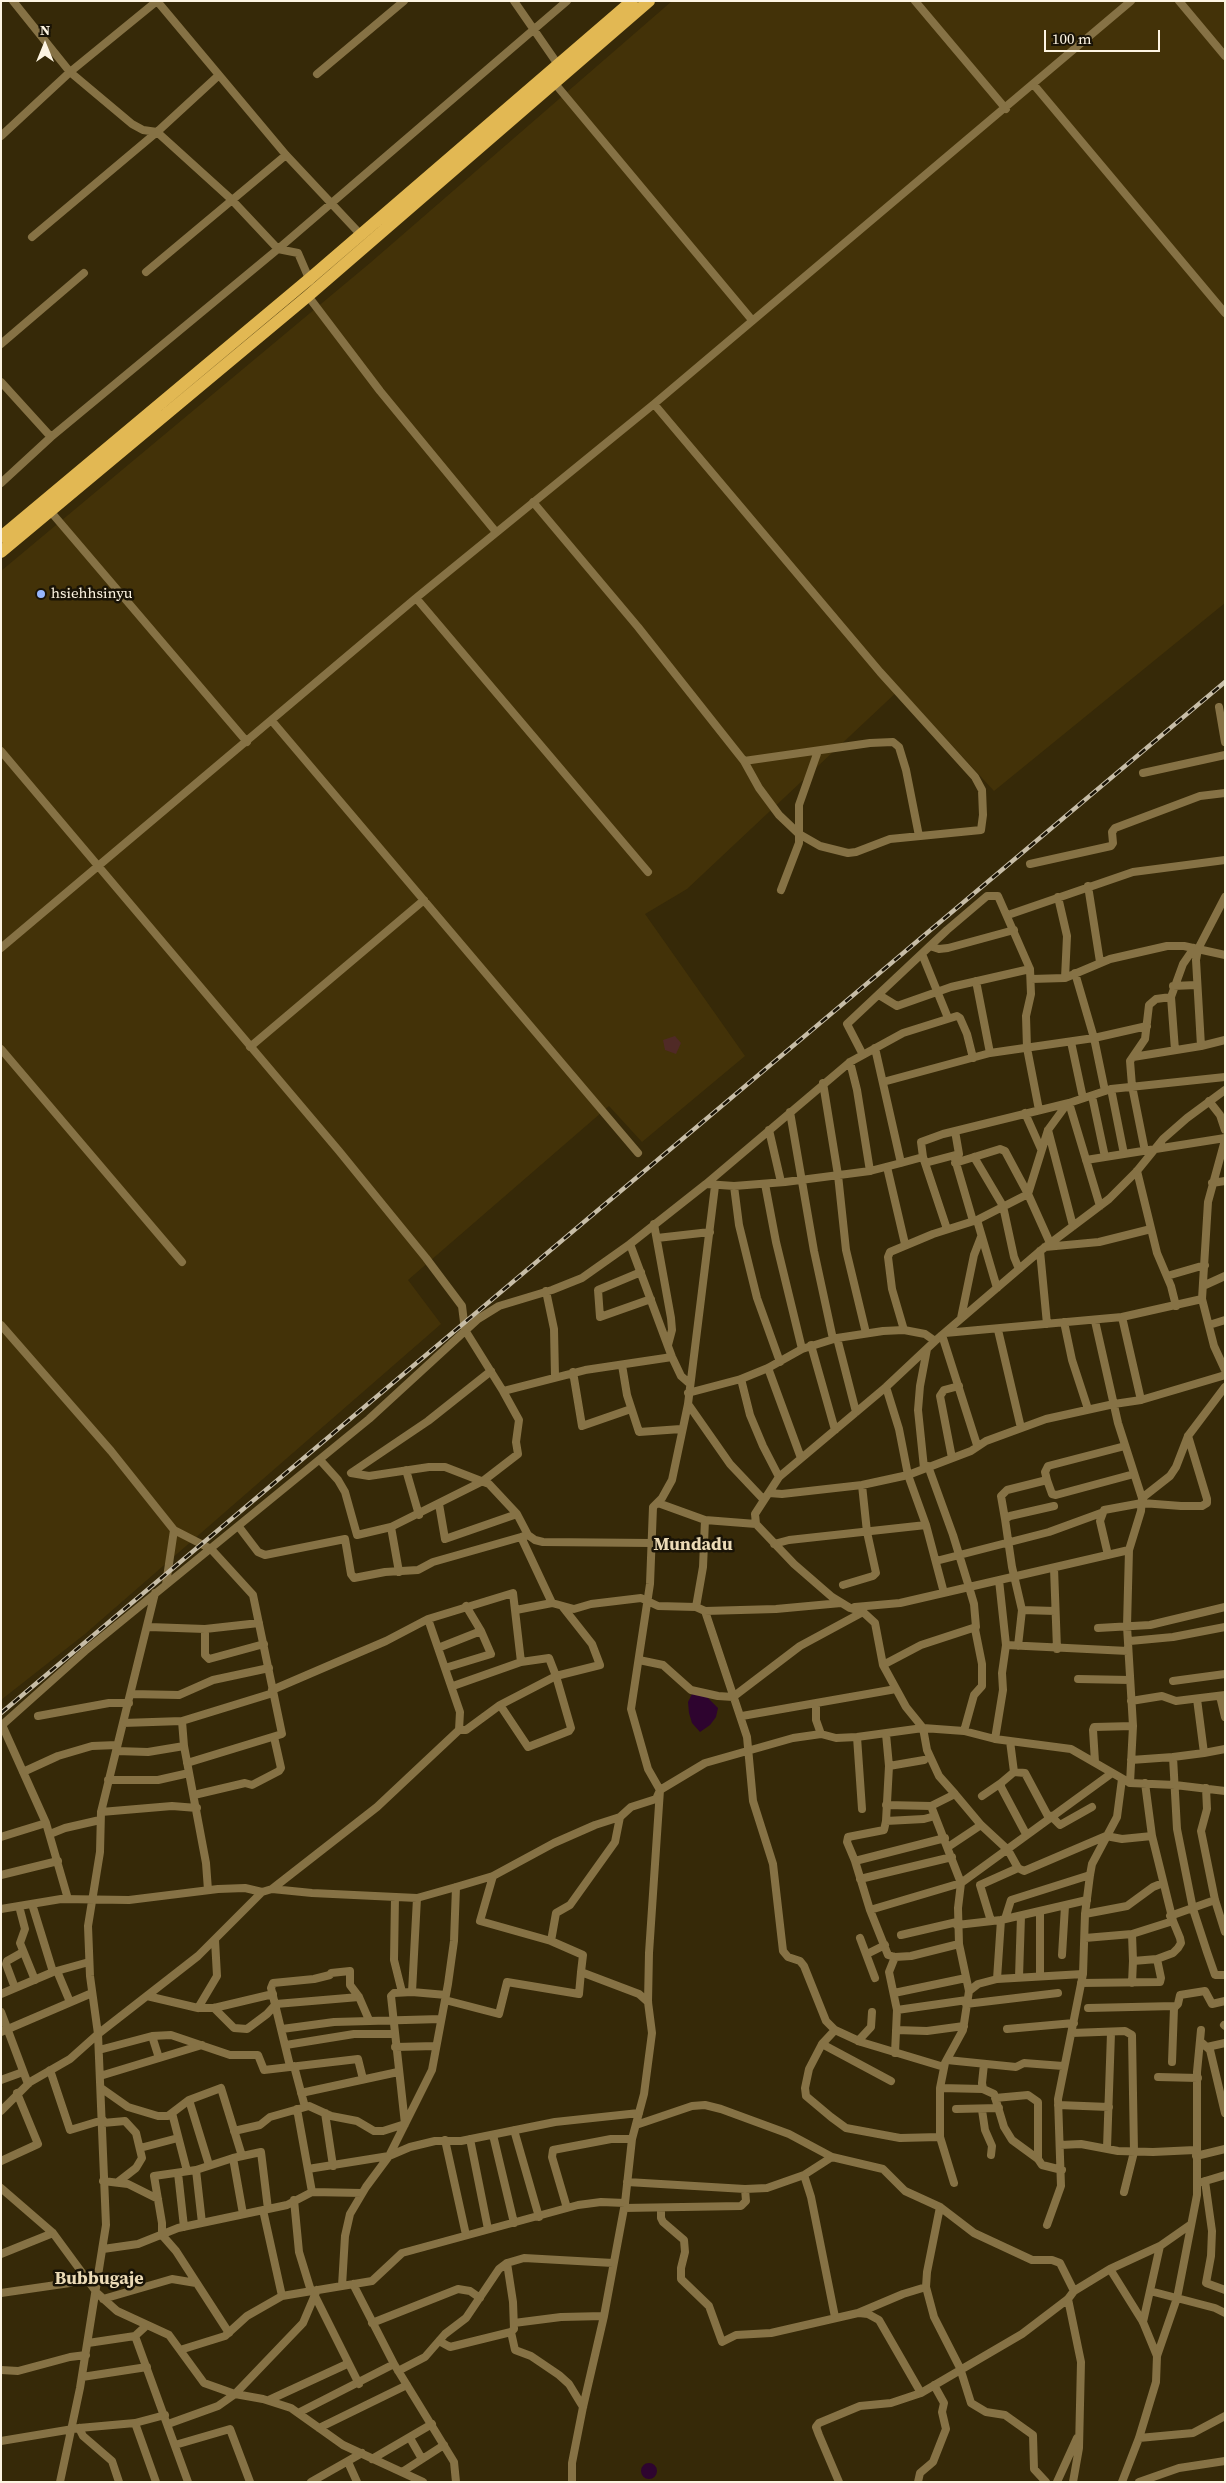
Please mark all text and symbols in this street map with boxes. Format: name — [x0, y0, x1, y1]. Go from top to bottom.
north arrow — [20, 20, 70, 70]
text: N — [40, 20, 50, 40]
scale bar — [1046, 20, 1162, 52]
text: 100 m — [1052, 28, 1092, 49]
place label: hsiehhsinyu — [51, 585, 133, 603]
marker: hsiehhsinyu — [35, 588, 47, 600]
district label: Mundadu — [653, 1534, 733, 1556]
district label: Bubbugaje — [54, 2268, 144, 2290]

